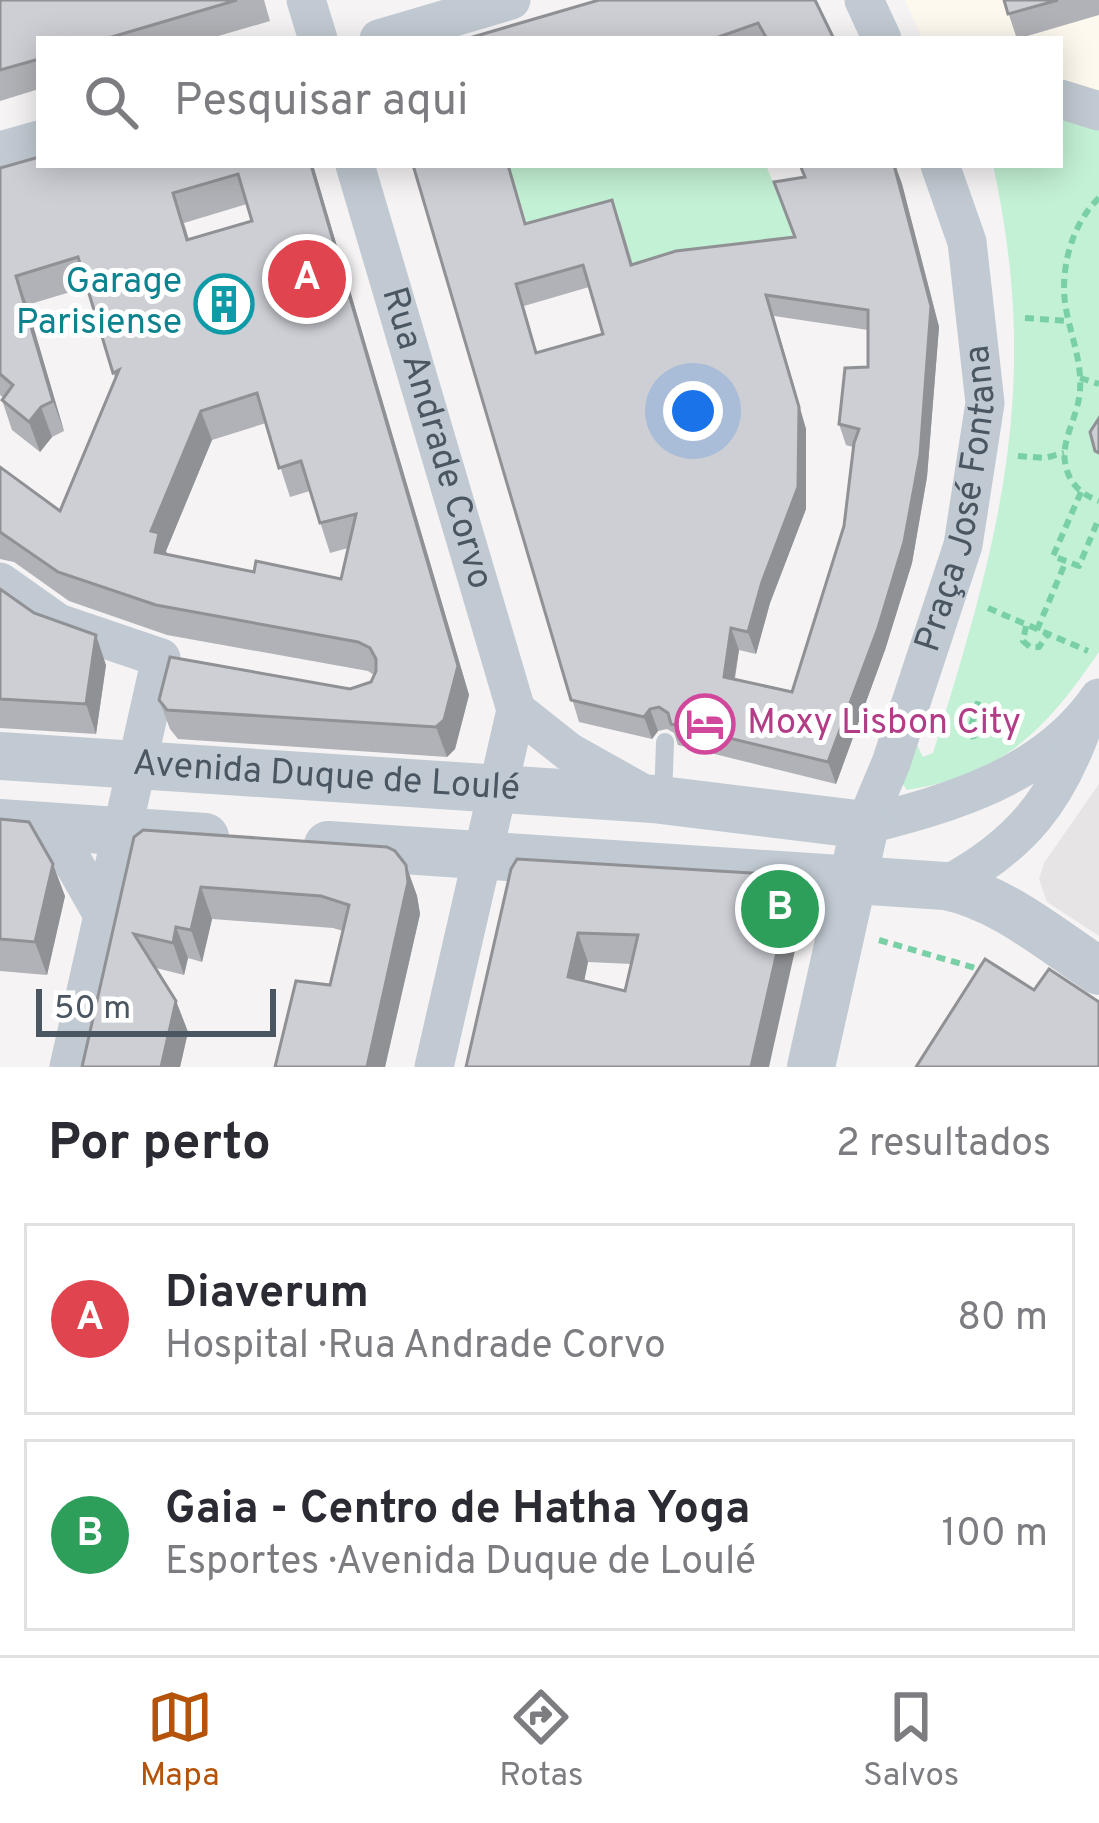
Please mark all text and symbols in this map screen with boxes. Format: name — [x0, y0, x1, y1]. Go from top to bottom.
search box — [36, 36, 1063, 168]
icon: search — [78, 69, 144, 135]
text: Pesquisar aqui — [174, 74, 468, 131]
pin: A — [268, 234, 346, 324]
place label: Garage Parisiense — [16, 260, 182, 347]
building icon: Garage Parisiense — [193, 273, 255, 335]
street label: Rua Andrade Corvo — [369, 282, 502, 595]
street label: Praça José Fontana — [906, 343, 1008, 658]
your location — [663, 381, 723, 441]
hotel icon: Moxy Lisbon City — [674, 693, 736, 755]
place label: Moxy Lisbon City — [747, 701, 1021, 747]
street label: Avenida Duque de Loulé — [131, 742, 521, 813]
pin: B — [741, 864, 819, 954]
scale bar — [36, 983, 276, 1036]
text: 50 m — [54, 989, 131, 1031]
text: Por perto — [48, 1113, 271, 1178]
text: 2 resultados — [836, 1121, 1051, 1170]
text: Diaverum — [165, 1266, 369, 1323]
text: A — [76, 1295, 104, 1344]
text: 80 m — [957, 1295, 1048, 1344]
text: Hospital · Rua Andrade Corvo — [165, 1323, 666, 1372]
text: Gaia - Centro de Hatha Yoga — [165, 1482, 750, 1539]
text: B — [77, 1511, 103, 1560]
text: 100 m — [941, 1511, 1048, 1560]
text: Esportes · Avenida Duque de Loulé — [165, 1539, 756, 1588]
tab: Mapa — [140, 1684, 220, 1798]
tab: Rotas — [499, 1684, 583, 1798]
tab: Salvos — [863, 1684, 959, 1798]

